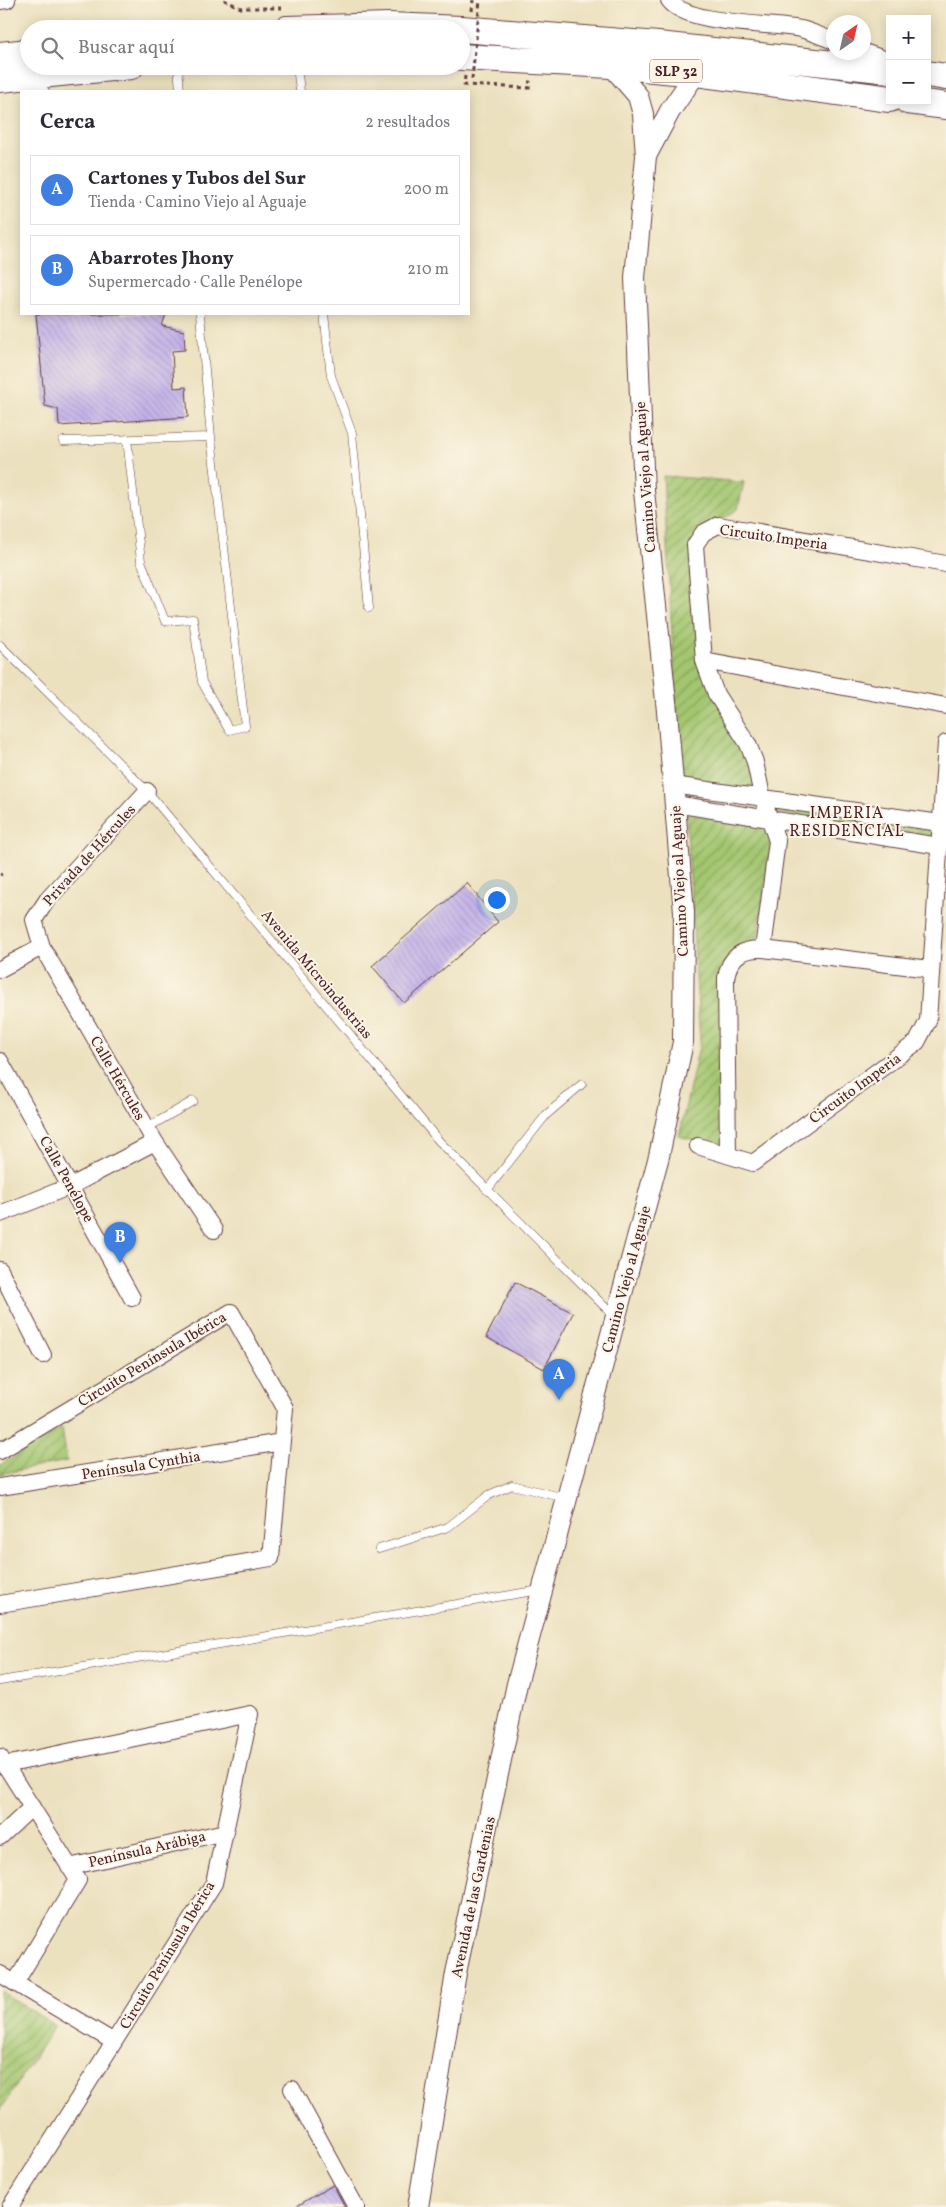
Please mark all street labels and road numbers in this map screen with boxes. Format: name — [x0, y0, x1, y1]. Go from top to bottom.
road number: SLP 32 — [650, 59, 702, 82]
street label: Camino Viejo al Aguaje — [631, 401, 662, 553]
street label: Circuito Imperia — [718, 521, 829, 556]
street label: Privada de Hércules — [39, 801, 142, 911]
street label: Camino Viejo al Aguaje — [666, 805, 695, 957]
street label: Avenida Microindustrias — [255, 906, 376, 1044]
street label: Calle Hércules — [84, 1033, 149, 1125]
street label: Circuito Imperia — [806, 1049, 906, 1130]
street label: Calle Penélope — [33, 1133, 98, 1227]
street label: Camino Viejo al Aguaje — [598, 1204, 657, 1355]
street label: Circuito Península Ibérica — [75, 1308, 231, 1413]
street label: Península Cynthia — [80, 1447, 202, 1486]
street label: Avenida de las Gardenias — [447, 1815, 502, 1980]
street label: Península Arábiga — [87, 1827, 208, 1874]
street label: Circuito Península Ibérica — [116, 1878, 221, 2034]

